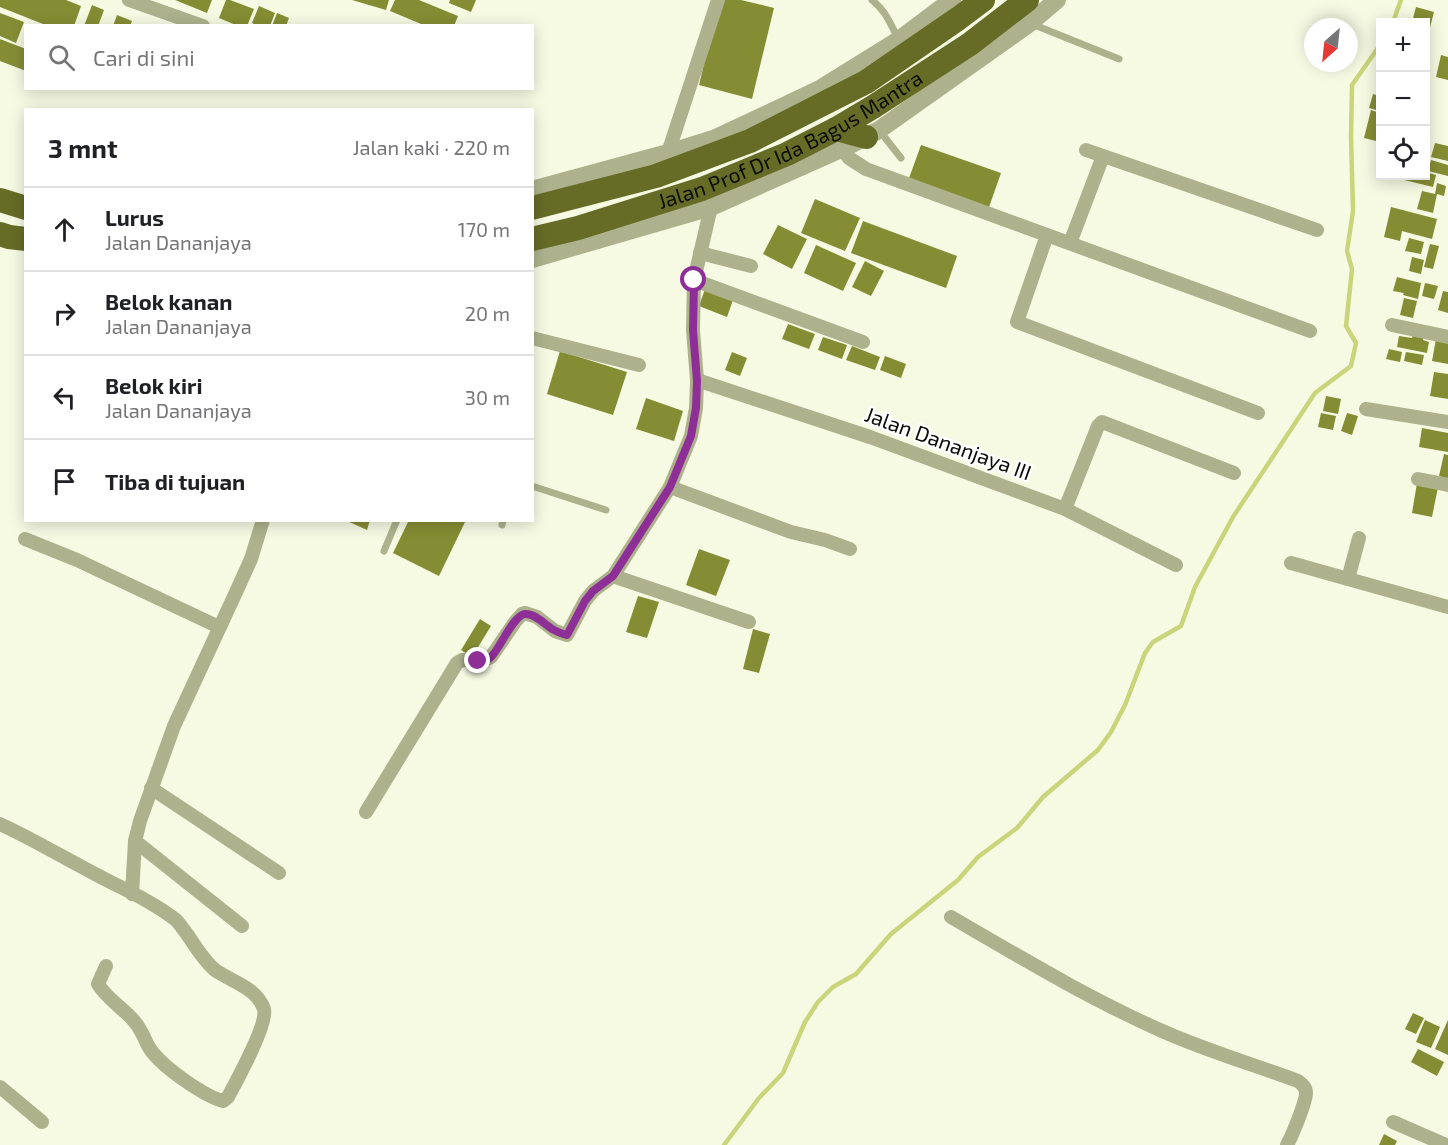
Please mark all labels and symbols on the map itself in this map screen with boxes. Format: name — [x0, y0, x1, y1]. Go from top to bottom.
north arrow — [1304, 18, 1358, 72]
street label: Jalan Prof Dr Ida Bagus Mantra — [654, 64, 927, 213]
route start — [680, 266, 706, 292]
street label: Jalan Dananjaya III — [862, 401, 1035, 485]
route end — [464, 647, 490, 673]

